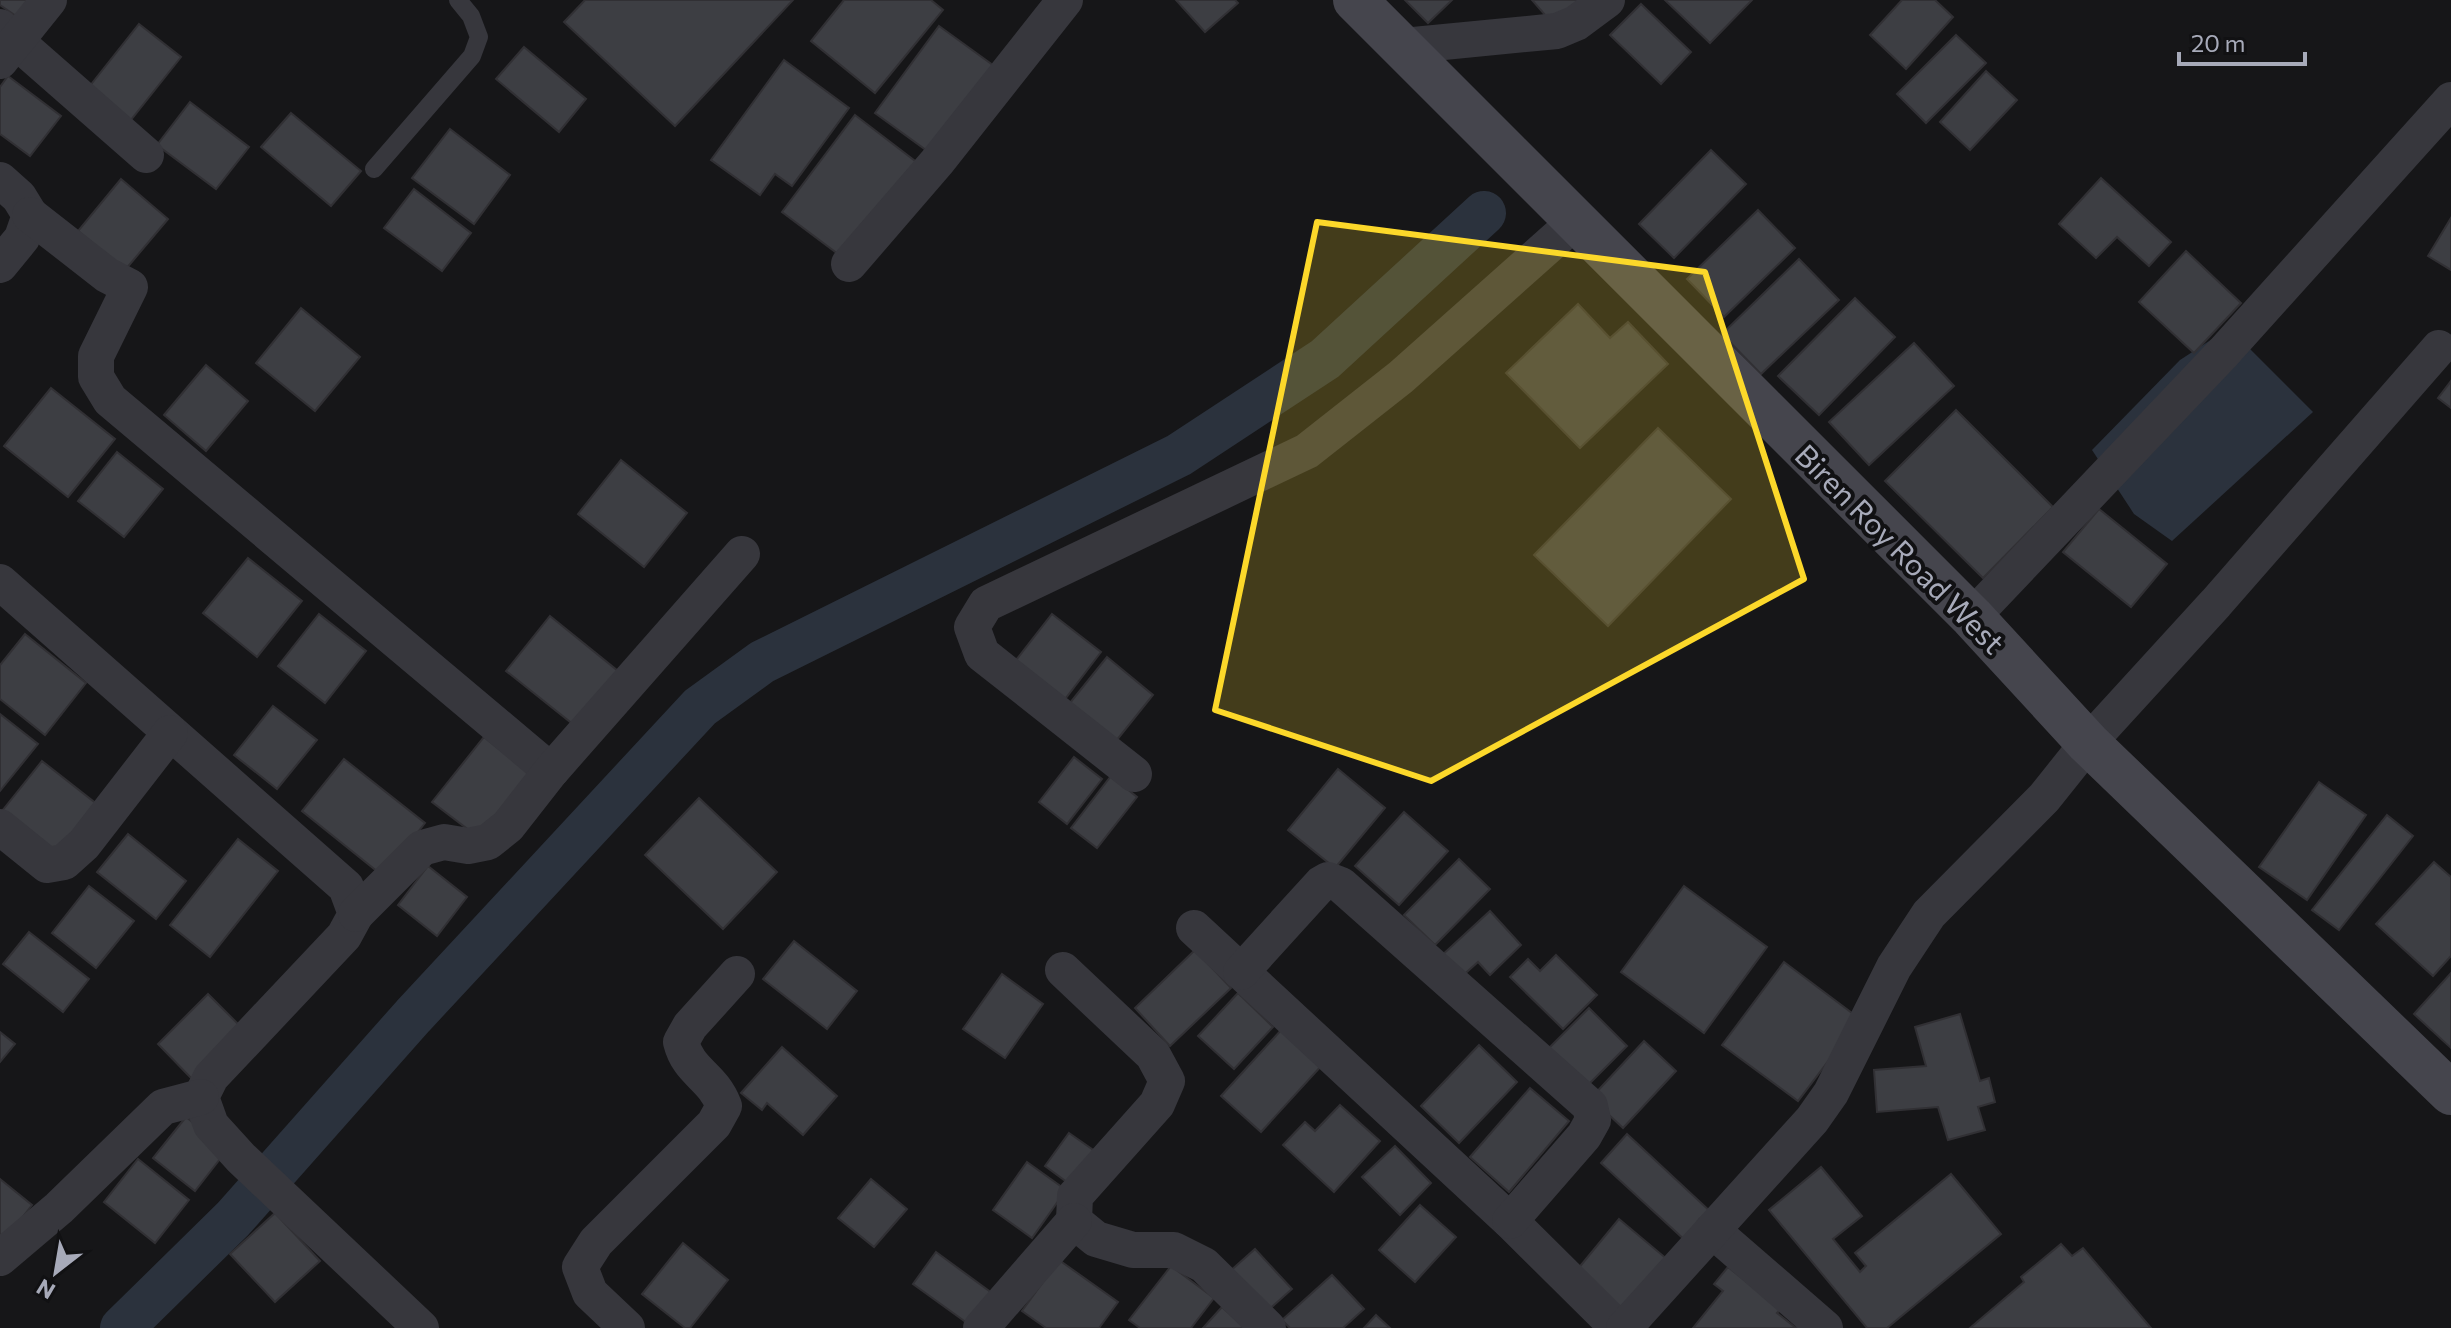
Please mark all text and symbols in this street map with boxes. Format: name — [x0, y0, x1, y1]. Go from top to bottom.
scale bar — [2179, 16, 2305, 66]
text: 20 m — [2191, 28, 2245, 57]
street label: Biren Roy Road West — [1789, 436, 2013, 660]
north arrow — [16, 1232, 96, 1312]
text: N — [31, 1274, 59, 1305]

